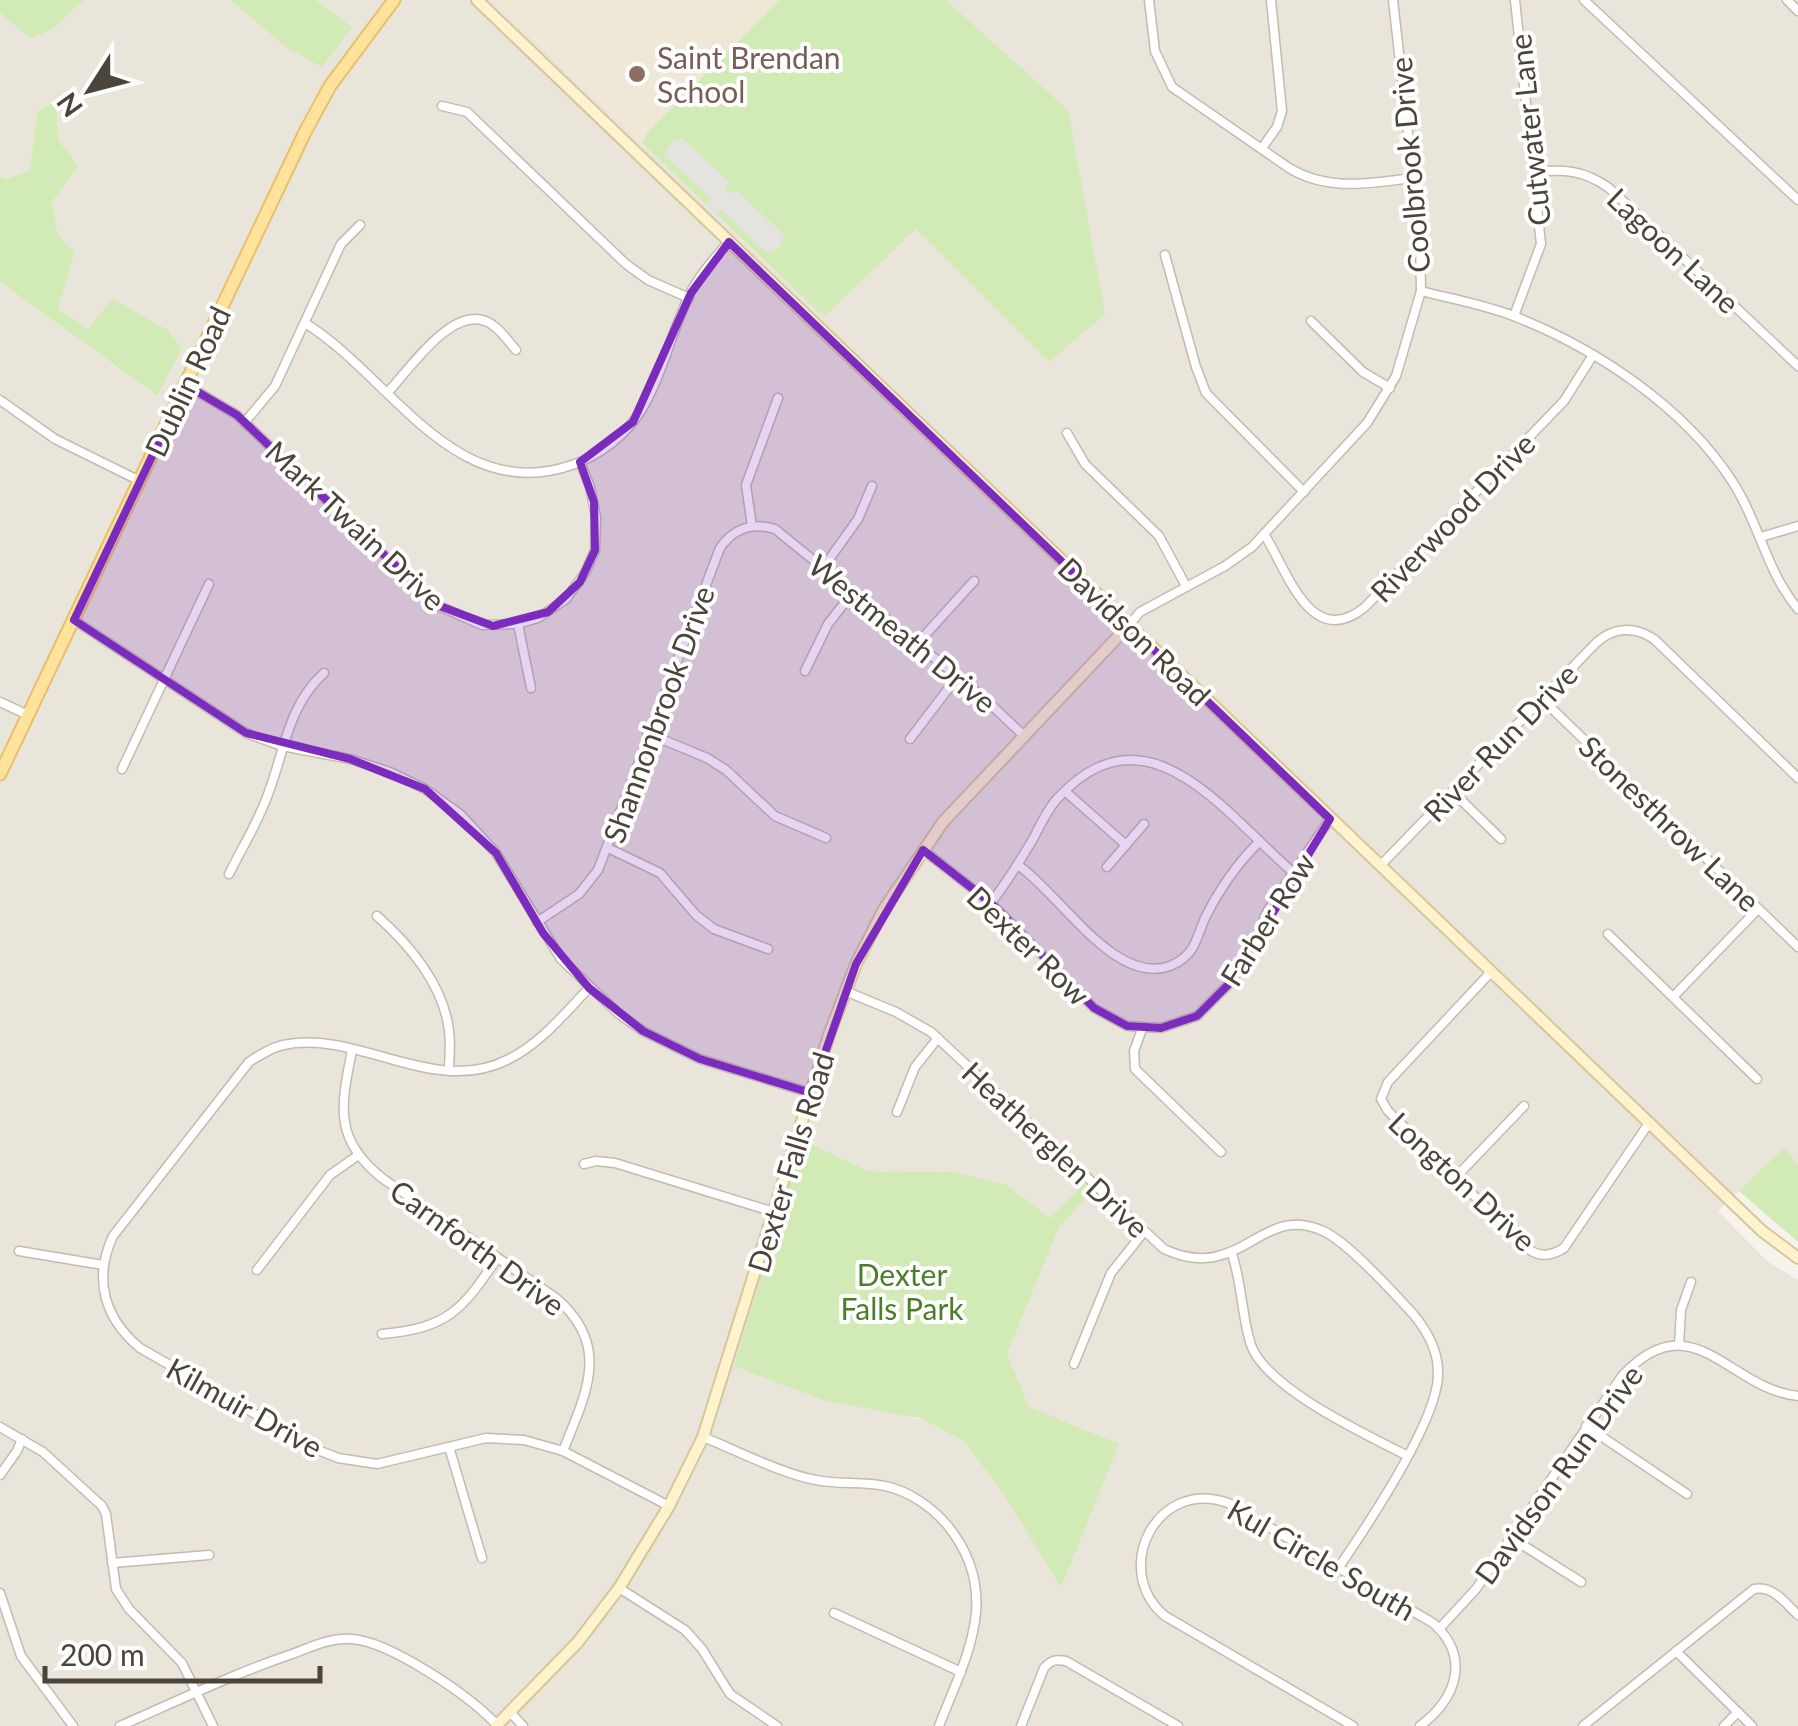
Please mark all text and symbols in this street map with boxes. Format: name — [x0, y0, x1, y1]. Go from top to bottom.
street label: Cutwater Lane — [1501, 32, 1557, 228]
place label: Saint Brendan School — [657, 39, 841, 109]
north arrow — [40, 40, 140, 140]
street label: Coolbrook Drive — [1382, 56, 1436, 274]
marker: Saint Brendan School — [626, 63, 648, 85]
text: N — [49, 87, 89, 124]
street label: Lagoon Lane — [1601, 180, 1747, 320]
street label: Dublin Road — [137, 300, 237, 462]
street label: Riverwood Drive — [1362, 425, 1542, 609]
street label: Mark Twain Drive — [259, 433, 453, 617]
street label: Westmeath Drive — [802, 546, 1004, 720]
street label: Davidson Road — [1051, 549, 1219, 713]
street label: Shannonbrook Drive — [595, 581, 721, 847]
street label: River Run Drive — [1416, 656, 1584, 828]
street label: Stonesthrow Lane — [1572, 728, 1768, 918]
street label: Farber Row — [1212, 846, 1322, 992]
street label: Dexter Row — [960, 878, 1098, 1012]
street label: Dexter Falls Road — [739, 1047, 841, 1277]
street label: Heatherglen Drive — [955, 1054, 1157, 1244]
street label: Longton Drive — [1382, 1104, 1544, 1258]
street label: Carnforth Drive — [384, 1172, 572, 1322]
park label: Dexter Falls Park — [840, 1256, 964, 1326]
street label: Kilmuir Drive — [161, 1350, 329, 1464]
street label: Davidson Run Drive — [1467, 1358, 1649, 1590]
street label: Kul Circle South — [1222, 1491, 1422, 1627]
scale bar — [45, 1621, 320, 1683]
text: 200 m — [60, 1636, 145, 1672]

